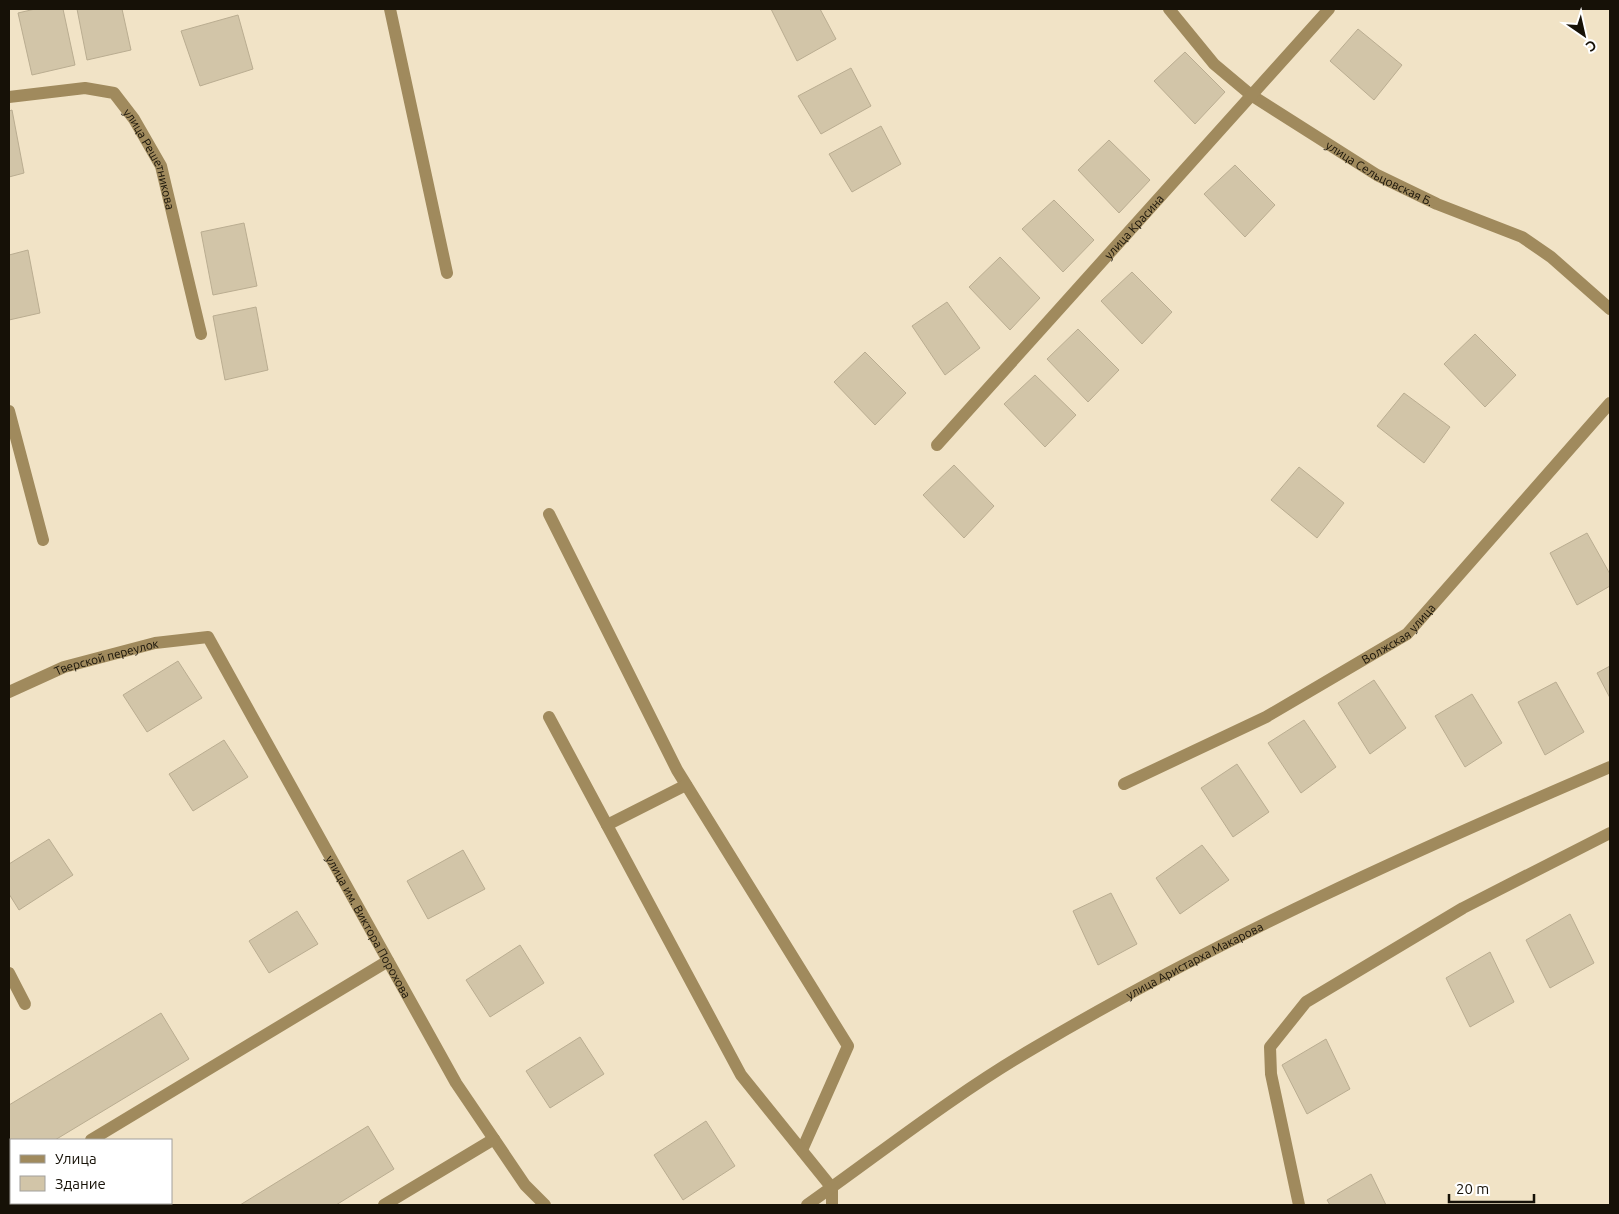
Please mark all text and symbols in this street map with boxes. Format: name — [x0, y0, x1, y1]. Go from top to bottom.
north arrow — [1559, 10, 1609, 60]
text: С — [1583, 37, 1599, 55]
street label: улица Решетникова — [121, 105, 178, 211]
street label: улица Сельцовская Б. — [1324, 138, 1436, 208]
street label: улица Красина — [1101, 192, 1166, 261]
street label: Волжская улица — [1359, 601, 1437, 666]
street label: Тверской переулок — [52, 636, 159, 677]
street label: улица им. Виктора Порохова — [324, 853, 414, 1000]
street label: улица Аристарха Макарова — [1124, 919, 1265, 1001]
legend — [10, 1139, 172, 1204]
text: Улица — [55, 1150, 97, 1167]
scale bar — [1449, 1172, 1534, 1204]
text: Здание — [55, 1175, 106, 1192]
text: 20 m — [1456, 1180, 1489, 1197]

